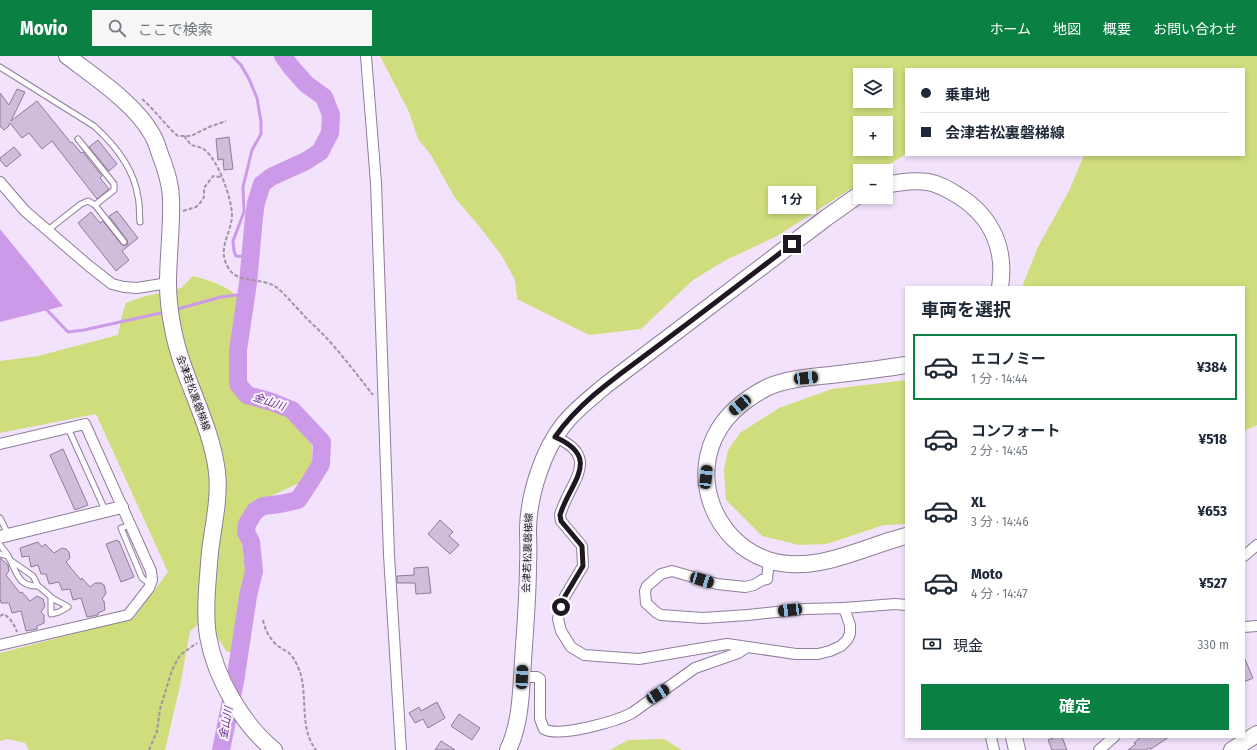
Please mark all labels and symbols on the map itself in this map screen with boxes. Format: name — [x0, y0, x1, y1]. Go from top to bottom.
callout: 1 分 — [768, 186, 816, 214]
route end — [783, 235, 801, 253]
street label: 会津若松裏磐梯線 — [174, 353, 212, 433]
car — [793, 371, 819, 385]
water label: 金山川 — [251, 390, 288, 414]
car — [727, 393, 753, 417]
car — [699, 464, 713, 490]
street label: 会津若松裏磐梯線 — [521, 513, 535, 593]
car — [689, 571, 715, 589]
route start — [552, 598, 570, 616]
car — [777, 603, 803, 617]
car — [515, 665, 529, 689]
car — [645, 682, 671, 706]
water label: 金山川 — [217, 705, 235, 740]

